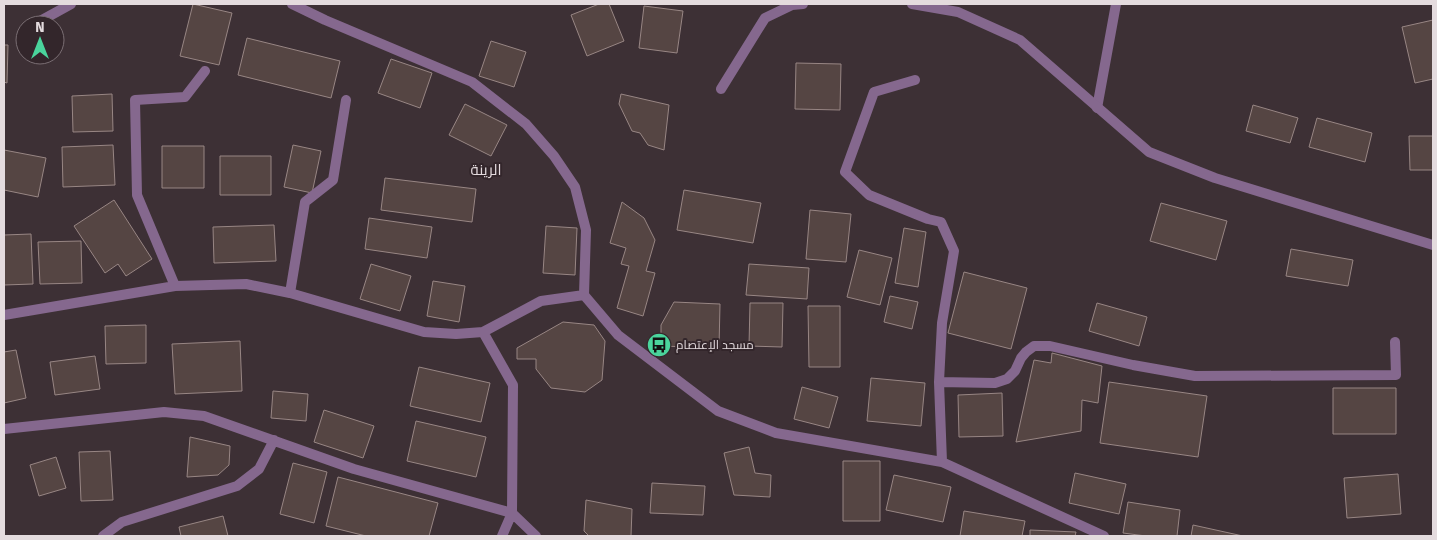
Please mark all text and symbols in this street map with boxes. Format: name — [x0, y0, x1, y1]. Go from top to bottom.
north arrow — [15, 15, 65, 65]
text: N — [35, 19, 45, 36]
district label: الرينة — [471, 161, 501, 179]
bus stop icon: مسجد الإعتصام — [646, 332, 672, 358]
place label: مسجد الإعتصام — [676, 338, 754, 353]

